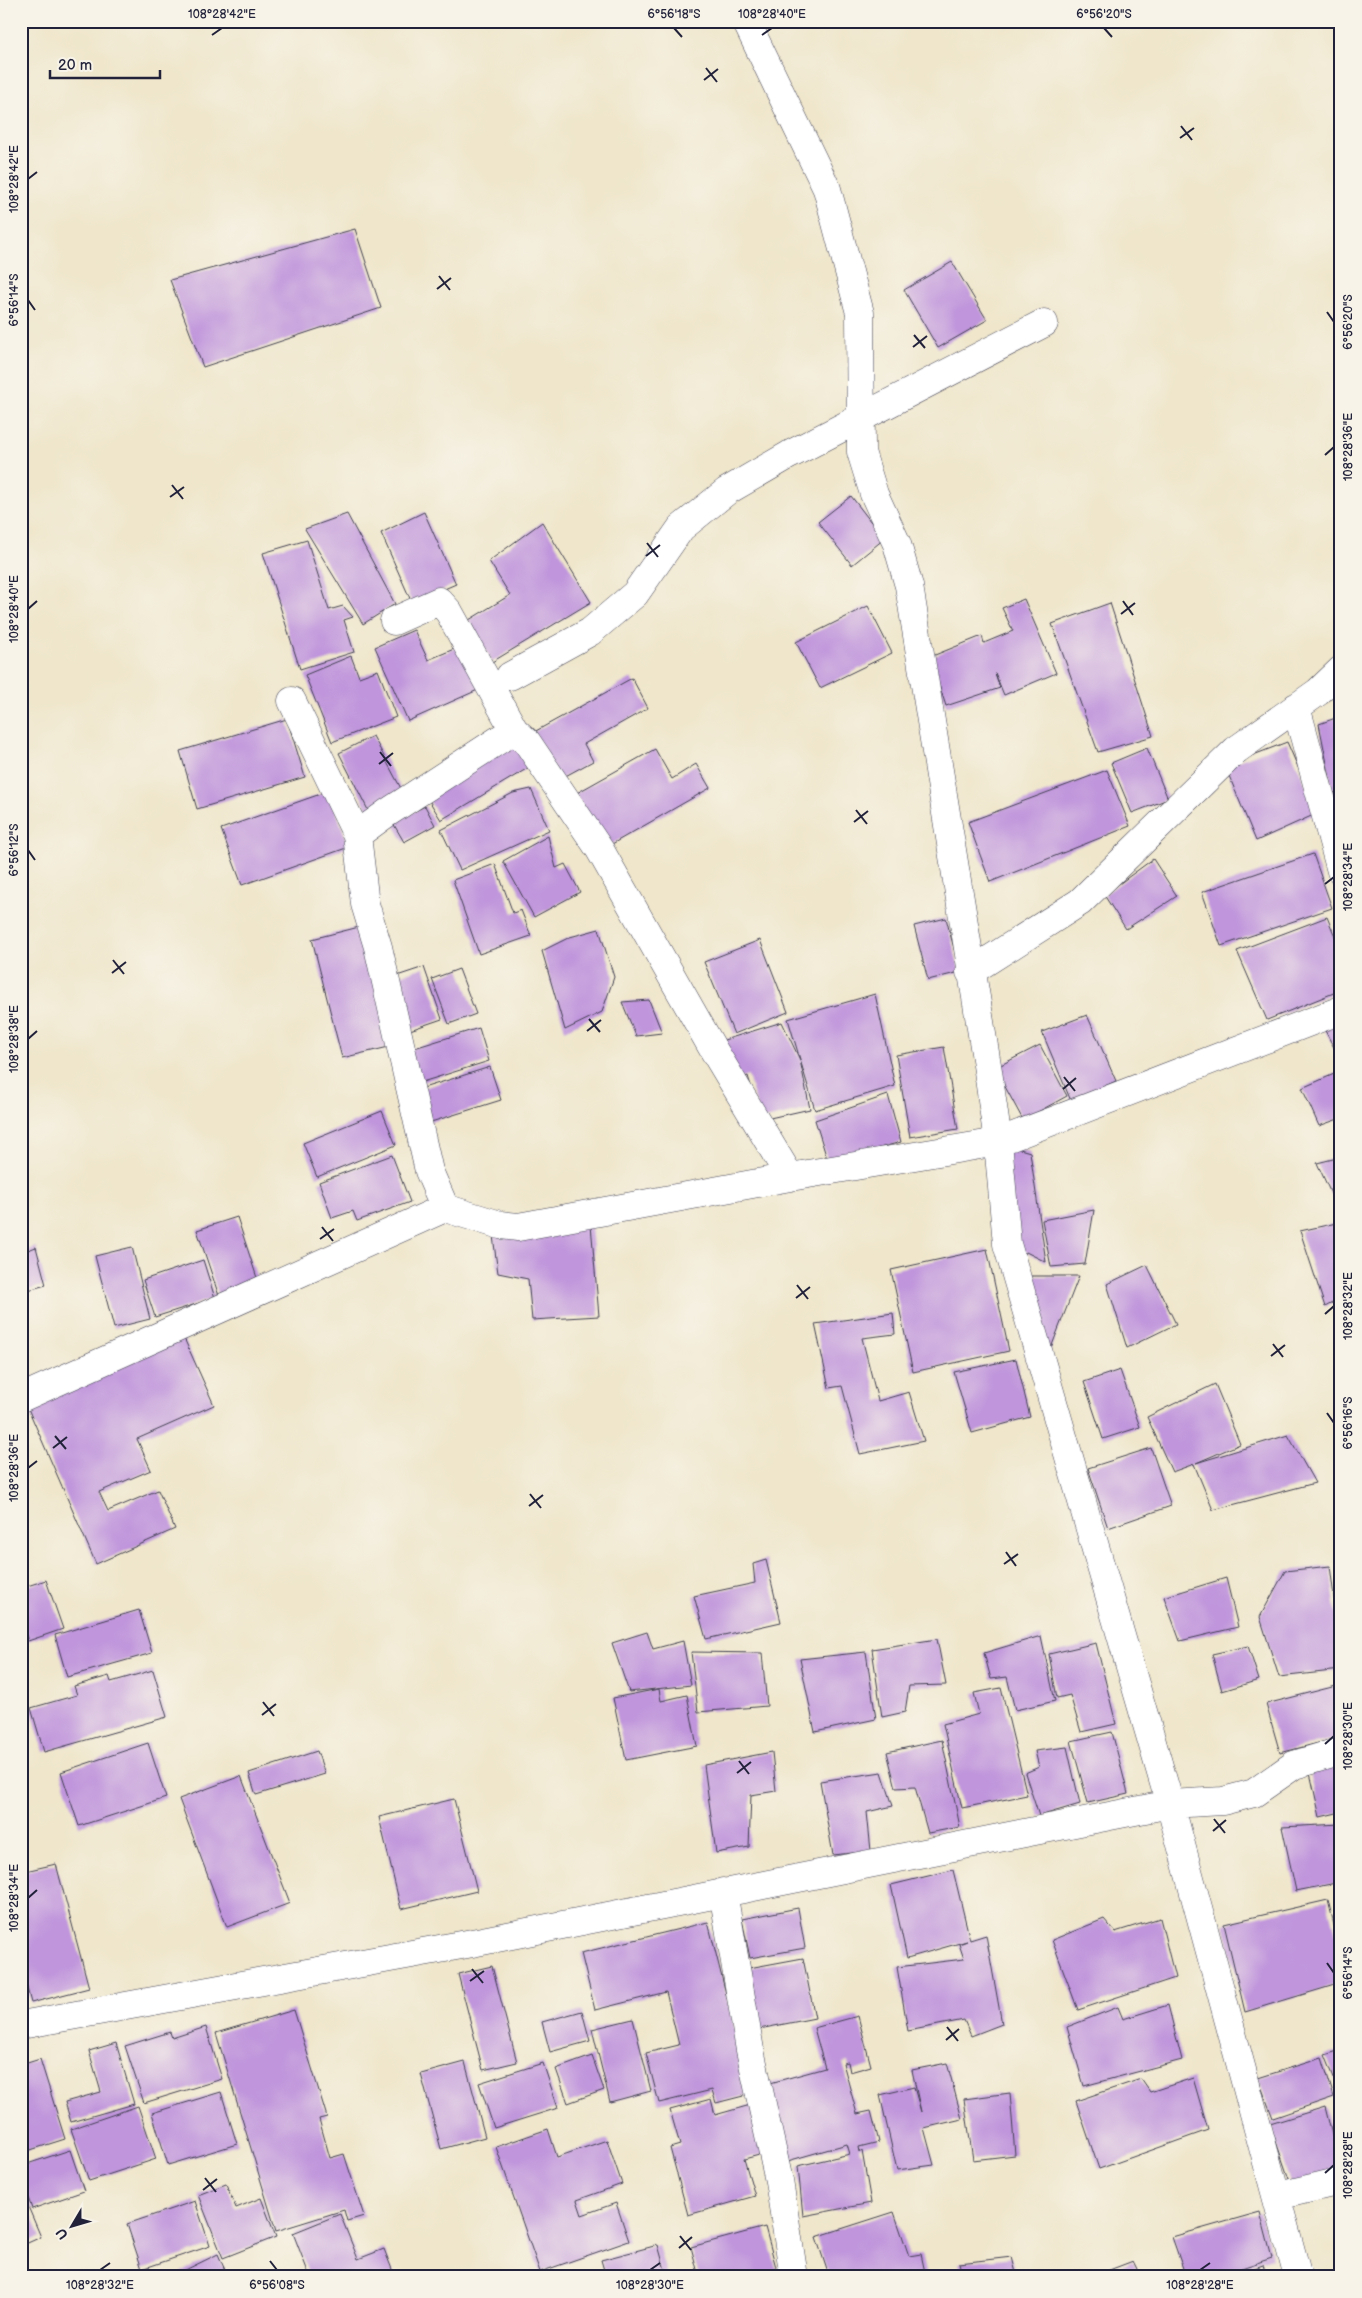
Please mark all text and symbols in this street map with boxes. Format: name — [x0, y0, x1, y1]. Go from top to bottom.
text: 108°28'42"E — [188, 7, 256, 22]
text: 6°56'18"S — [648, 7, 700, 22]
text: 108°28'40"E — [738, 7, 806, 22]
text: 6°56'20"S — [1076, 7, 1132, 22]
scale bar — [50, 48, 160, 80]
text: 20 m — [58, 56, 92, 75]
text: 108°28'42"E — [7, 145, 22, 213]
text: 6°56'14"S — [7, 273, 22, 327]
text: 6°56'20"S — [1341, 294, 1356, 350]
text: 108°28'36"E — [1341, 413, 1356, 481]
text: 108°28'40"E — [7, 575, 22, 643]
text: 6°56'12"S — [7, 824, 22, 876]
text: 108°28'34"E — [1341, 843, 1356, 911]
text: 108°28'38"E — [7, 1005, 22, 1073]
text: 108°28'32"E — [1341, 1272, 1356, 1340]
text: 6°56'16"S — [1341, 1396, 1356, 1450]
text: 108°28'36"E — [7, 1434, 22, 1502]
text: 108°28'30"E — [1341, 1702, 1356, 1770]
text: 108°28'34"E — [7, 1864, 22, 1932]
text: 6°56'14"S — [1341, 1946, 1356, 2000]
text: 108°28'28"E — [1341, 2131, 1356, 2199]
north arrow — [48, 2200, 98, 2250]
text: U — [52, 2225, 72, 2243]
text: 108°28'32"E — [66, 2278, 134, 2293]
text: 6°56'08"S — [249, 2278, 305, 2293]
text: 108°28'30"E — [616, 2278, 684, 2293]
text: 108°28'28"E — [1166, 2278, 1234, 2293]

